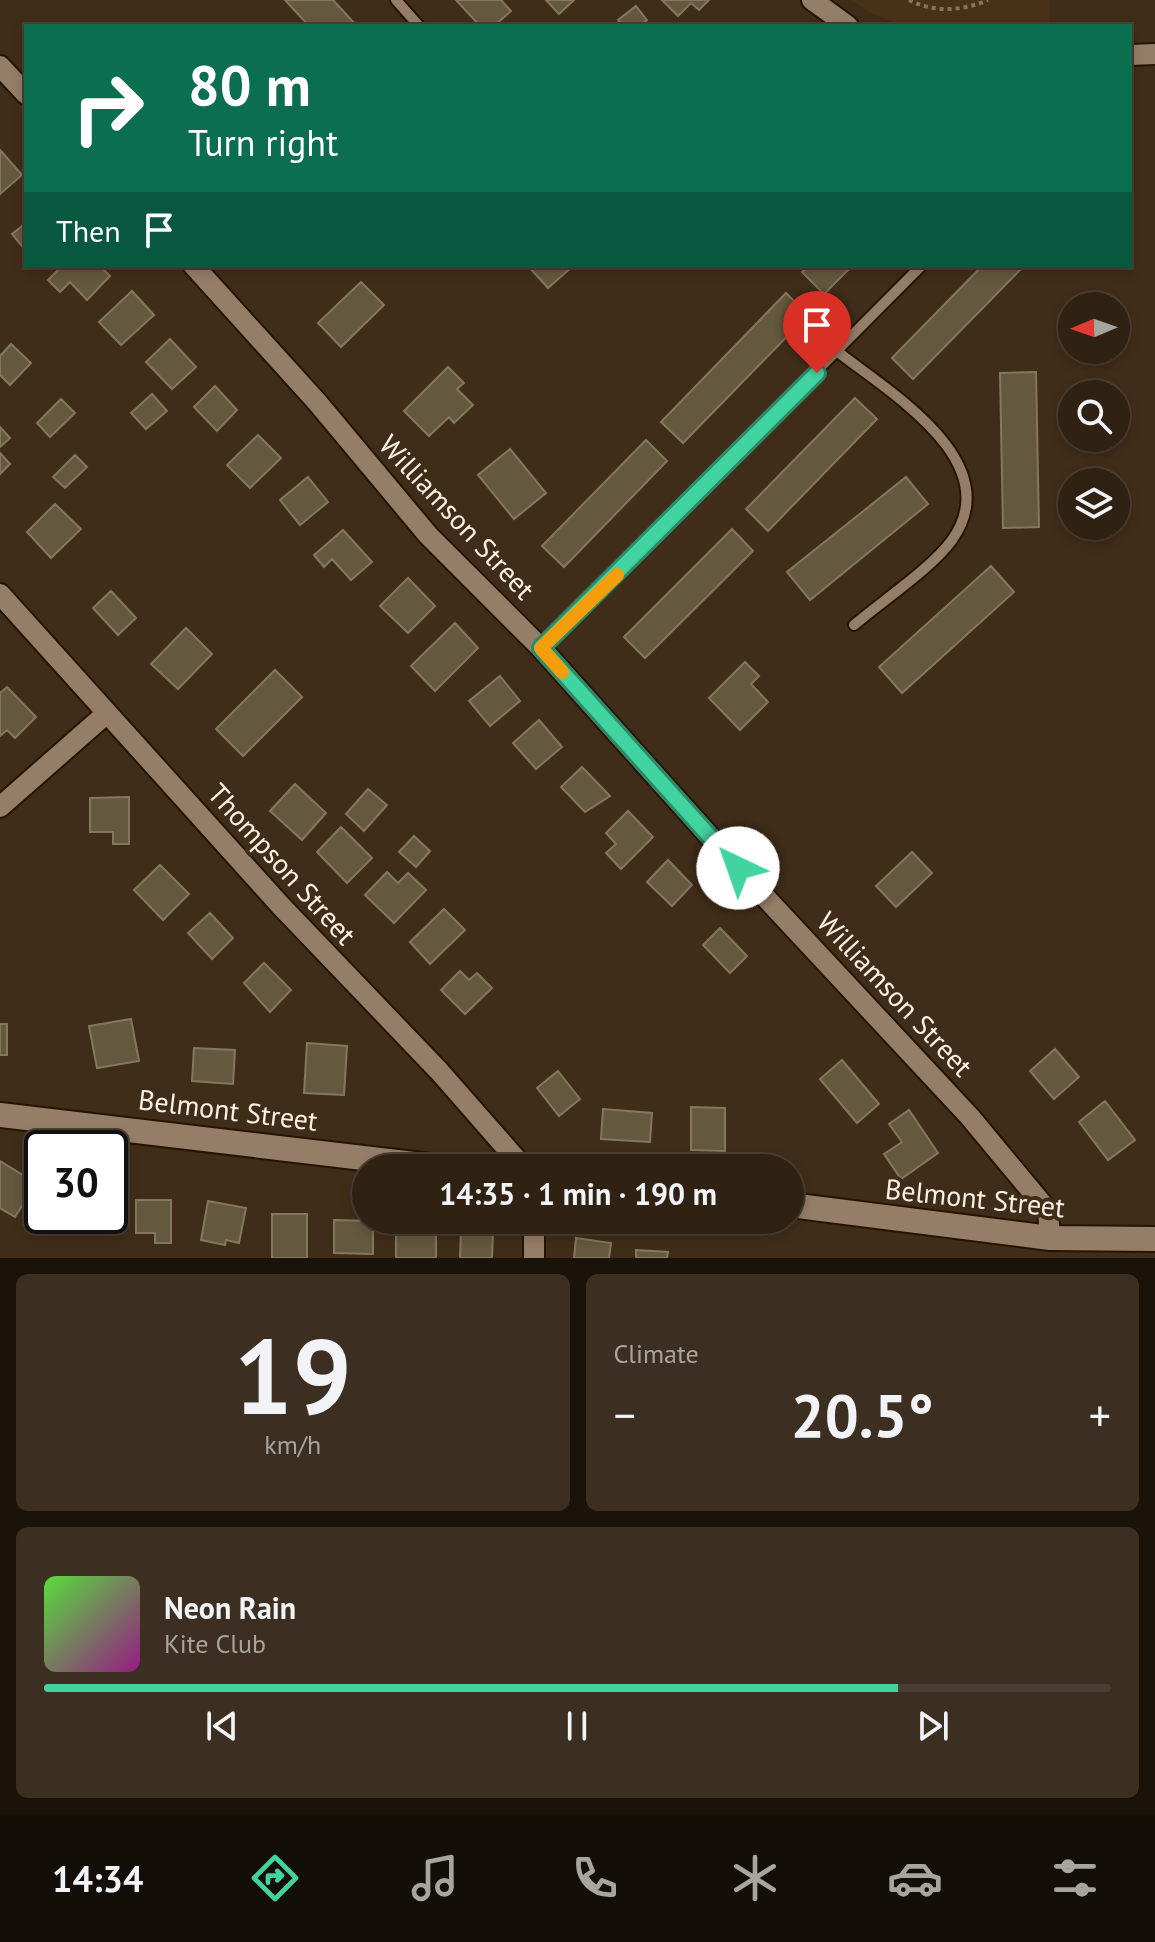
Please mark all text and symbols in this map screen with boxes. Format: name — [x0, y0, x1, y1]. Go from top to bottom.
text: 80 m — [188, 49, 311, 121]
icon: right — [56, 56, 160, 160]
text: Turn right — [188, 119, 338, 166]
icon: arrive — [137, 208, 181, 252]
text: Then — [56, 211, 121, 250]
pin — [783, 291, 851, 373]
north arrow — [1058, 292, 1130, 364]
map controls — [1058, 292, 1130, 540]
icon: arrive — [795, 303, 839, 347]
button: search — [1058, 380, 1130, 452]
street label: Williamson Street — [371, 426, 544, 607]
button: layers — [1058, 468, 1130, 540]
street label: Thompson Street — [200, 775, 365, 953]
position arrow — [696, 826, 780, 910]
street label: Williamson Street — [809, 903, 982, 1084]
street label: Belmont Street — [136, 1080, 320, 1139]
speed limit sign: 30 — [24, 1130, 128, 1234]
street label: Belmont Street — [883, 1170, 1067, 1225]
text: 14:35 · 1 min · 190 m — [439, 1174, 717, 1213]
text: 19 — [234, 1308, 352, 1443]
text: Climate — [614, 1337, 699, 1370]
text: 20.5° — [791, 1376, 934, 1454]
text: − — [614, 1386, 636, 1443]
text: + — [1089, 1386, 1111, 1443]
text: km/h — [264, 1428, 321, 1461]
text: Neon Rain — [164, 1588, 296, 1627]
text: Kite Club — [164, 1627, 266, 1660]
icon: previous — [200, 1704, 244, 1748]
icon: pause — [555, 1704, 599, 1748]
icon: next — [911, 1704, 955, 1748]
icon: directions — [247, 1850, 303, 1906]
icon: music — [407, 1850, 463, 1906]
icon: phone — [567, 1850, 623, 1906]
icon: climate — [727, 1850, 783, 1906]
icon: car — [887, 1850, 943, 1906]
icon: filters — [1047, 1850, 1103, 1906]
text: 14:34 — [52, 1855, 143, 1902]

